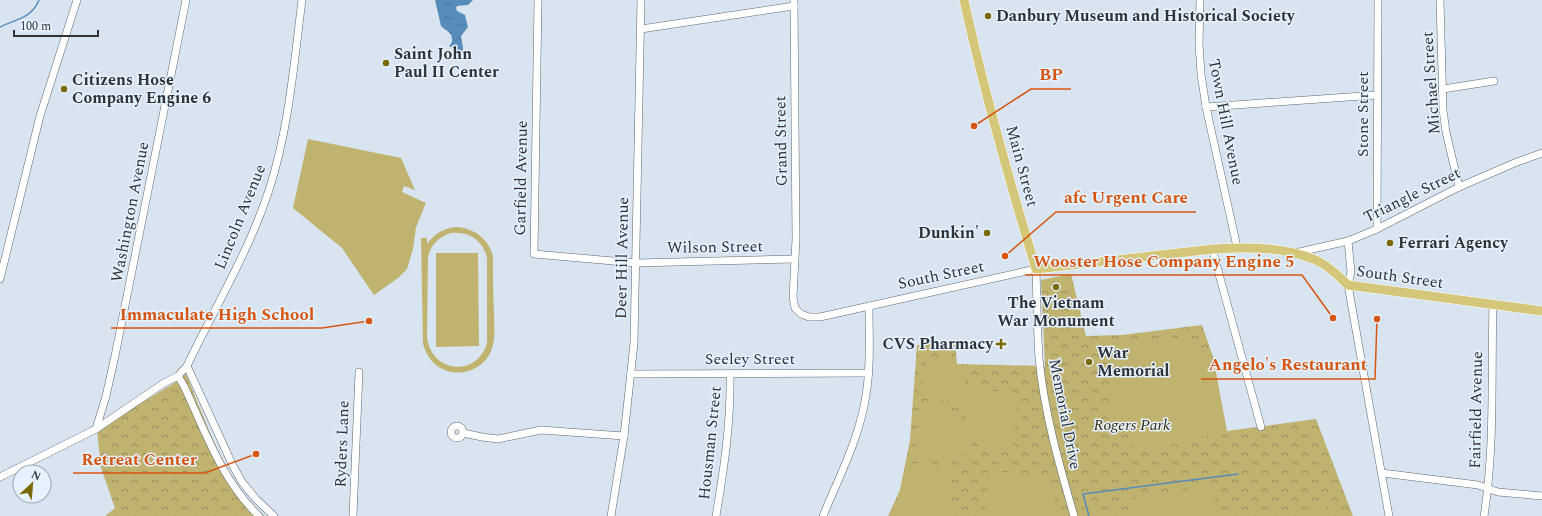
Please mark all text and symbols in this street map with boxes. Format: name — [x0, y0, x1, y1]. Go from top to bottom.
place label: Danbury Museum and Historical Society — [996, 4, 1296, 28]
marker: Danbury Museum and Historical Society — [983, 11, 993, 21]
scale bar — [14, 12, 98, 38]
text: 100 m — [20, 17, 51, 36]
street label: Michael Street — [1415, 30, 1447, 135]
place label: Saint John Paul II Center — [394, 42, 499, 84]
street label: Town Hill Avenue — [1202, 57, 1250, 187]
marker: Saint John Paul II Center — [381, 58, 391, 68]
callout: BP — [1031, 60, 1071, 89]
text: BP — [1039, 62, 1063, 88]
place label: Citizens Hose Company Engine 6 — [72, 68, 211, 110]
street label: Stone Street — [1351, 71, 1375, 157]
marker: Citizens Hose Company Engine 6 — [59, 84, 69, 94]
street label: Grand Street — [768, 95, 794, 187]
street label: Garfield Avenue — [508, 120, 534, 236]
street label: Main Street — [1000, 123, 1044, 210]
street label: Washington Avenue — [105, 140, 155, 284]
street label: Lincoln Avenue — [208, 161, 272, 273]
street label: Triangle Street — [1359, 161, 1465, 229]
callout: afc Urgent Care — [1056, 183, 1196, 212]
text: afc Urgent Care — [1064, 185, 1188, 211]
street label: Deer Hill Avenue — [609, 197, 635, 319]
place label: Dunkin' — [918, 221, 979, 245]
marker: Dunkin' — [982, 228, 992, 238]
place label: Ferrari Agency — [1398, 231, 1509, 255]
street label: Wilson Street — [667, 234, 764, 260]
marker: Ferrari Agency — [1385, 238, 1395, 248]
callout: Wooster Hose Company Engine 5 — [1025, 246, 1302, 275]
text: Wooster Hose Company Engine 5 — [1033, 249, 1295, 275]
street label: South Street — [896, 254, 987, 296]
street label: South Street — [1355, 259, 1445, 295]
marker: The Vietnam War Monument — [1051, 282, 1061, 292]
place label: The Vietnam War Monument — [997, 291, 1115, 333]
callout: Immaculate High School — [111, 299, 322, 328]
text: Immaculate High School — [120, 302, 315, 328]
place label: CVS Pharmacy — [882, 332, 994, 356]
marker: CVS Pharmacy — [996, 339, 1006, 349]
place label: War Memorial — [1097, 341, 1170, 383]
street label: Seeley Street — [705, 347, 796, 371]
callout: Angelo's Restaurant — [1201, 350, 1375, 379]
street label: Fairfield Avenue — [1463, 351, 1489, 469]
text: Angelo's Restaurant — [1209, 352, 1368, 378]
street label: Memorial Drive — [1042, 357, 1088, 471]
marker: War Memorial — [1084, 357, 1094, 367]
street label: Housman Street — [692, 385, 728, 501]
street label: Ryders Lane — [328, 400, 356, 488]
park label: Rogers Park — [1093, 413, 1171, 437]
callout: Retreat Center — [73, 444, 205, 473]
text: Retreat Center — [81, 447, 198, 473]
north arrow — [12, 464, 52, 504]
text: N — [28, 466, 44, 485]

